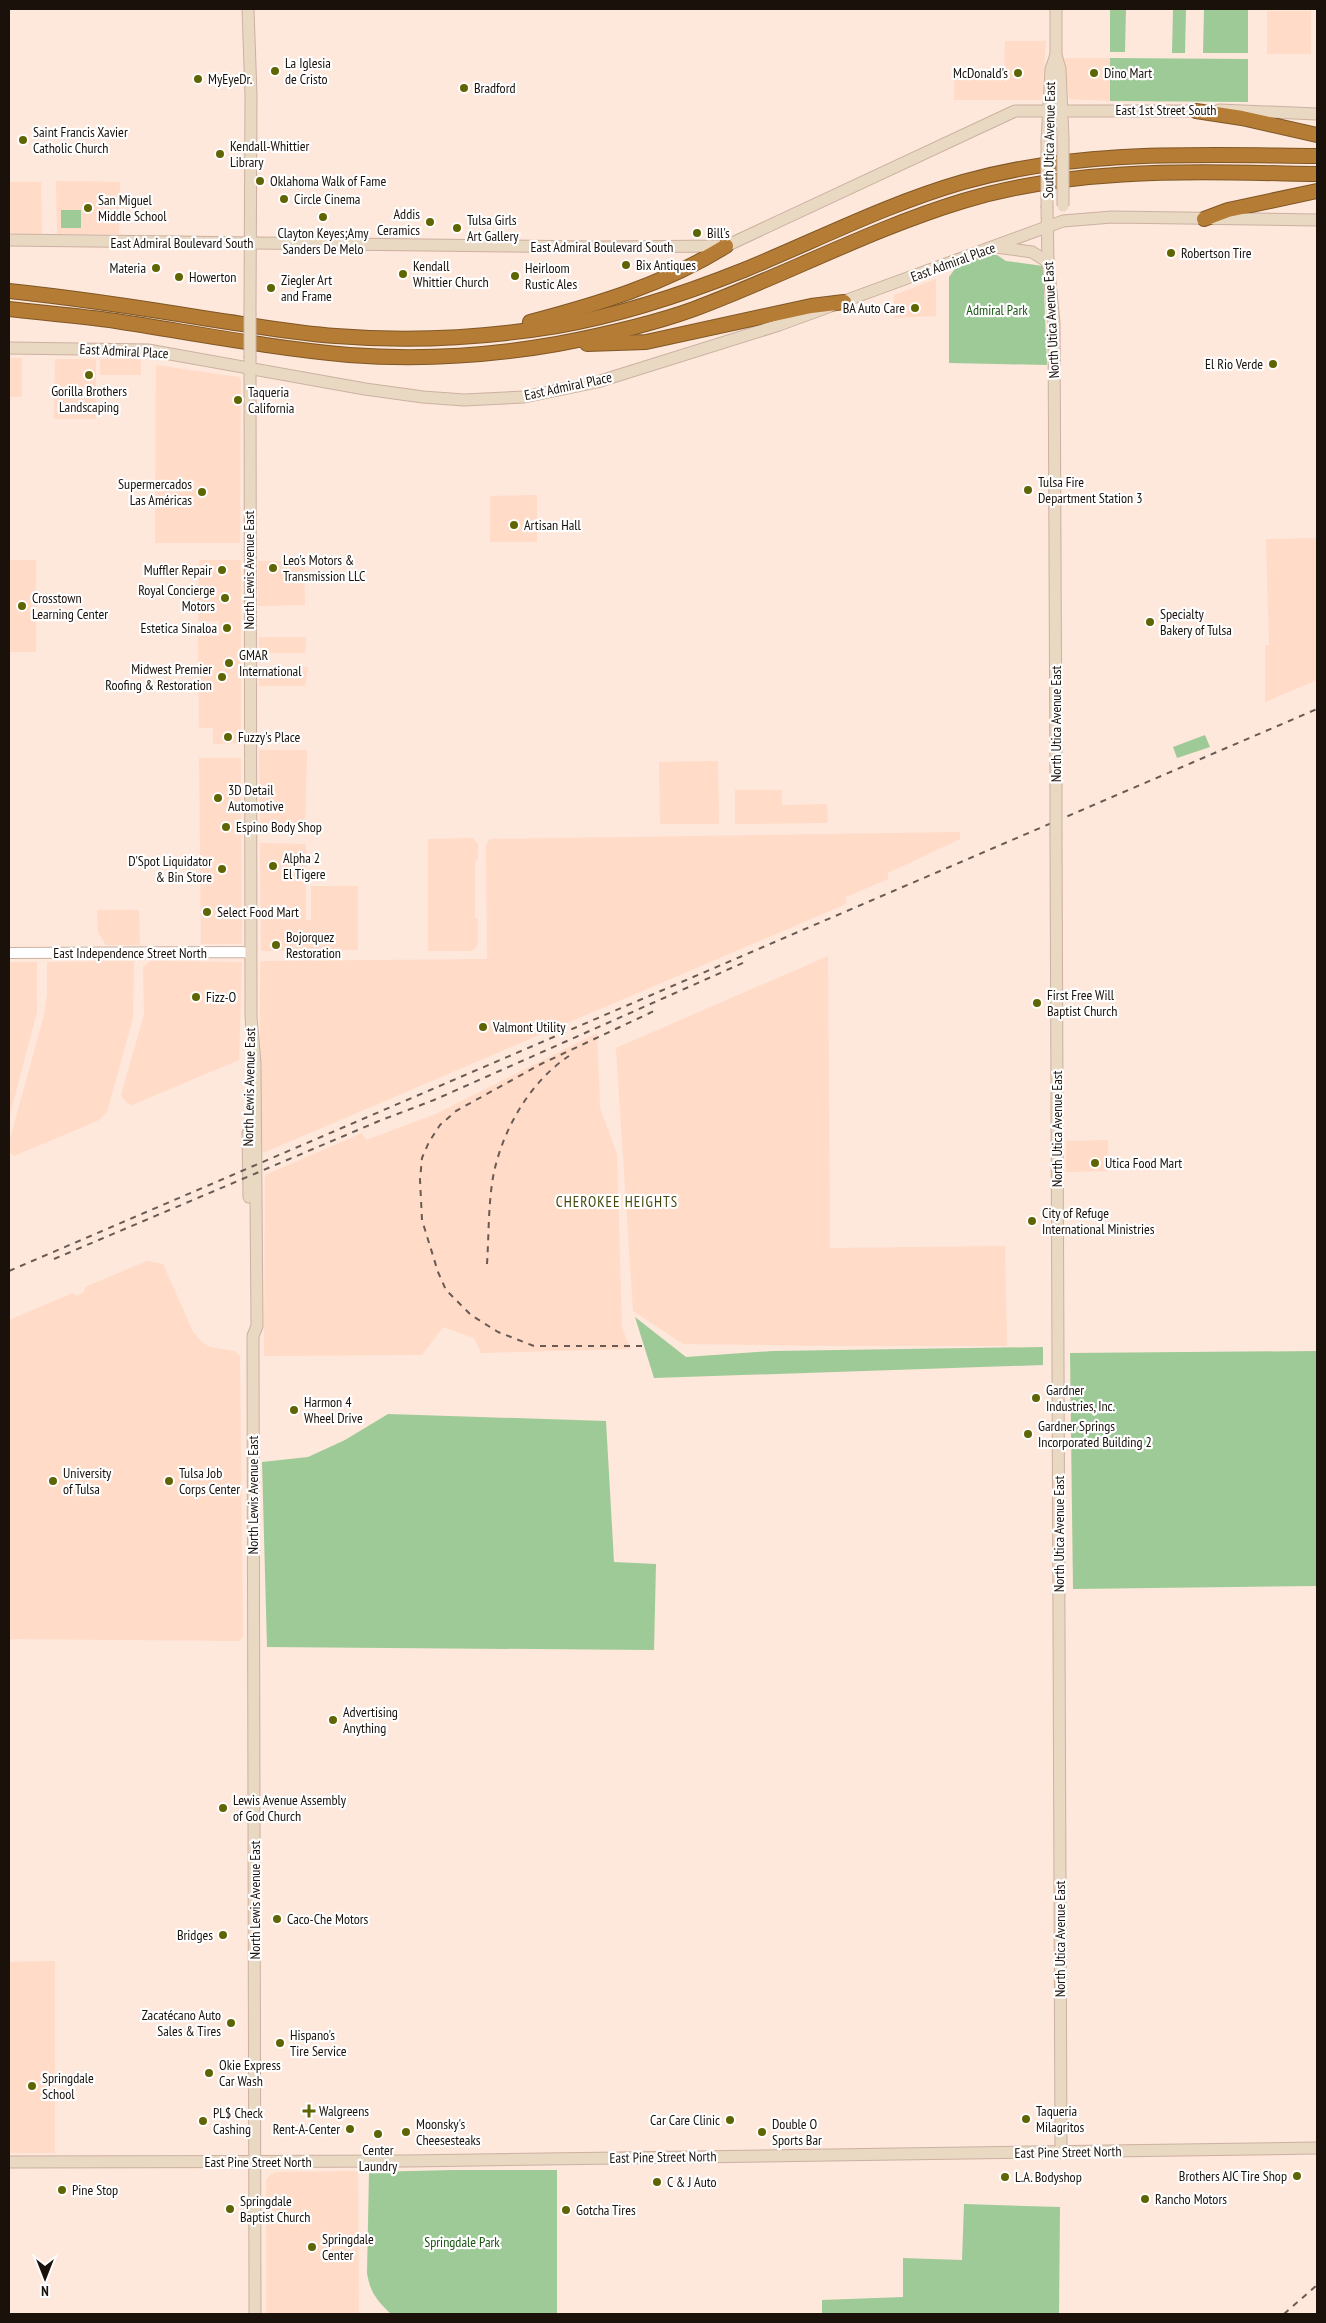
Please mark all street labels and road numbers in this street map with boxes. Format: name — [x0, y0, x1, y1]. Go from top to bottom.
street label: South Utica Avenue East — [1039, 81, 1059, 199]
street label: East 1st Street South — [1115, 101, 1217, 119]
street label: East Admiral Boulevard South — [111, 234, 253, 252]
street label: East Admiral Boulevard South — [531, 238, 673, 256]
street label: East Admiral Place — [908, 238, 998, 286]
street label: North Utica Avenue East — [1039, 261, 1063, 379]
street label: East Admiral Place — [79, 340, 169, 362]
street label: East Admiral Place — [523, 368, 614, 404]
street label: North Lewis Avenue East — [240, 510, 258, 629]
street label: North Utica Avenue East — [1047, 666, 1065, 782]
street label: East Independence Street North — [53, 944, 207, 962]
street label: North Lewis Avenue East — [239, 1027, 259, 1147]
street label: North Utica Avenue East — [1048, 1071, 1066, 1187]
street label: North Lewis Avenue East — [244, 1435, 262, 1554]
street label: North Utica Avenue East — [1050, 1476, 1068, 1592]
street label: North Lewis Avenue East — [246, 1840, 264, 1959]
street label: North Utica Avenue East — [1051, 1881, 1069, 1997]
street label: East Pine Street North — [1014, 2142, 1122, 2162]
street label: East Pine Street North — [609, 2147, 717, 2167]
street label: East Pine Street North — [204, 2153, 312, 2171]

